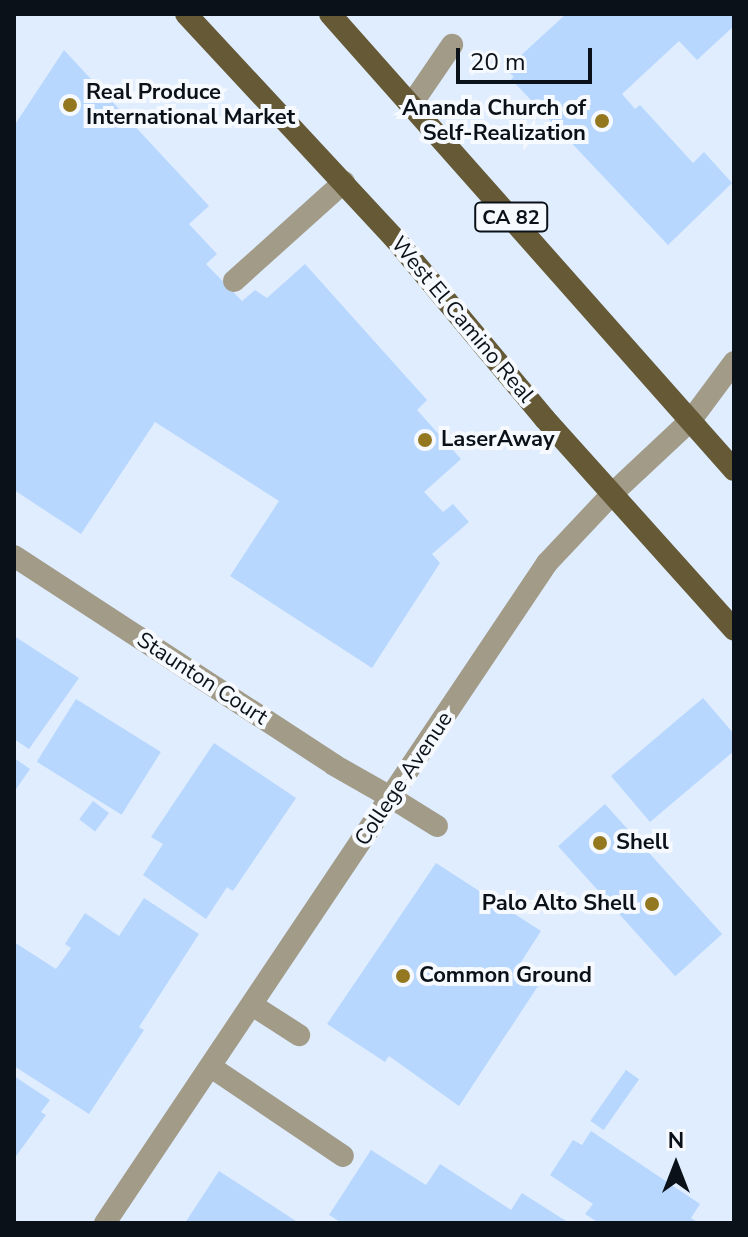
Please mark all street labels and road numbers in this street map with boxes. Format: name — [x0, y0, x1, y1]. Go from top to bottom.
road number: CA 82 — [473, 201, 549, 233]
street label: West El Camino Real — [385, 232, 539, 408]
street label: Staunton Court — [132, 627, 272, 731]
street label: College Avenue — [349, 707, 459, 851]

